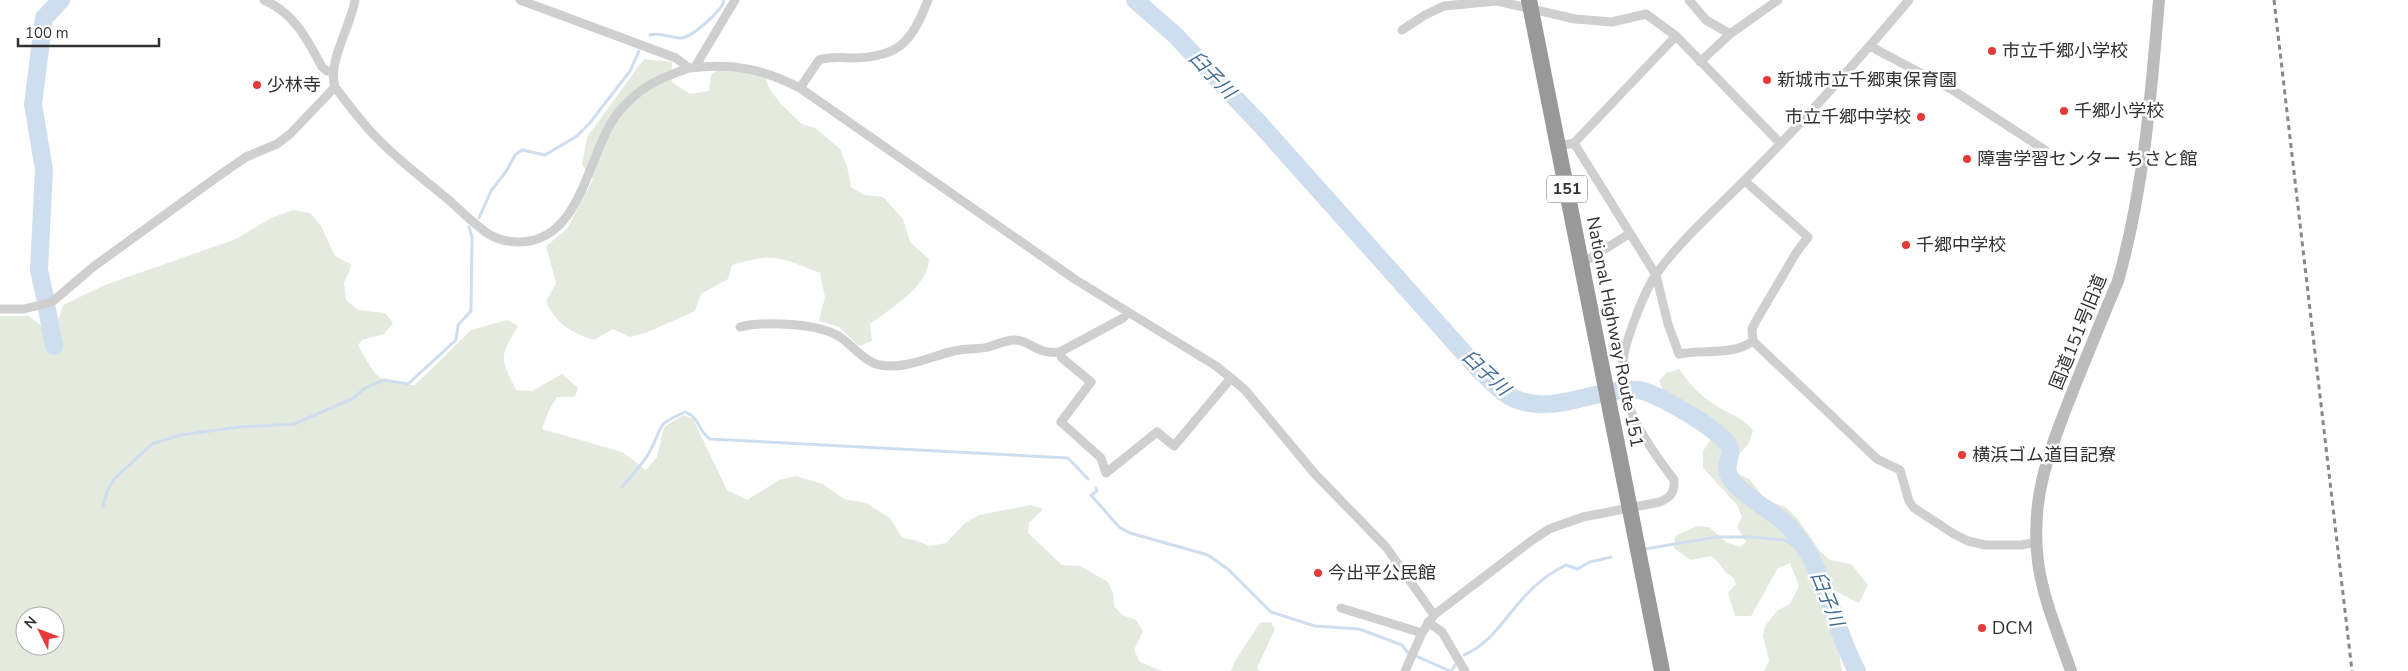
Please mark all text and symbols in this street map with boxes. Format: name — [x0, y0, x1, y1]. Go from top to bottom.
scale bar — [18, 15, 159, 47]
text: 100 m — [25, 23, 69, 43]
place label: 市立千郷小学校 — [2002, 39, 2128, 63]
water label: 臼子川 — [1183, 45, 1243, 106]
marker: 市立千郷小学校 — [1986, 45, 1998, 57]
place label: 新城市立千郷東保育園 — [1777, 68, 1957, 92]
place label: 少林寺 — [267, 73, 321, 97]
marker: 新城市立千郷東保育園 — [1761, 74, 1773, 86]
marker: 少林寺 — [251, 79, 263, 91]
place label: 千郷小学校 — [2074, 99, 2164, 123]
place label: 市立千郷中学校 — [1785, 105, 1911, 129]
marker: 千郷小学校 — [2058, 105, 2070, 117]
marker: 市立千郷中学校 — [1915, 111, 1927, 123]
place label: 障害学習センター ちさと館 — [1977, 147, 2198, 171]
marker: 障害学習センター ちさと館 — [1961, 153, 1973, 165]
road number: 151 — [1547, 175, 1587, 202]
street label: National Highway Route 151 — [1581, 215, 1649, 449]
place label: 千郷中学校 — [1916, 233, 2006, 257]
marker: 千郷中学校 — [1900, 239, 1912, 251]
street label: 国道151号旧道 — [2044, 271, 2112, 393]
water label: 臼子川 — [1456, 344, 1517, 403]
place label: 横浜ゴム道目記寮 — [1972, 443, 2116, 467]
marker: 横浜ゴム道目記寮 — [1956, 449, 1968, 461]
place label: 今出平公民館 — [1328, 561, 1436, 585]
marker: 今出平公民館 — [1312, 567, 1324, 579]
water label: 臼子川 — [1804, 568, 1850, 632]
north arrow — [15, 606, 65, 656]
text: N — [20, 612, 41, 633]
place label: DCM — [1992, 616, 2033, 640]
marker: DCM — [1976, 622, 1988, 634]

